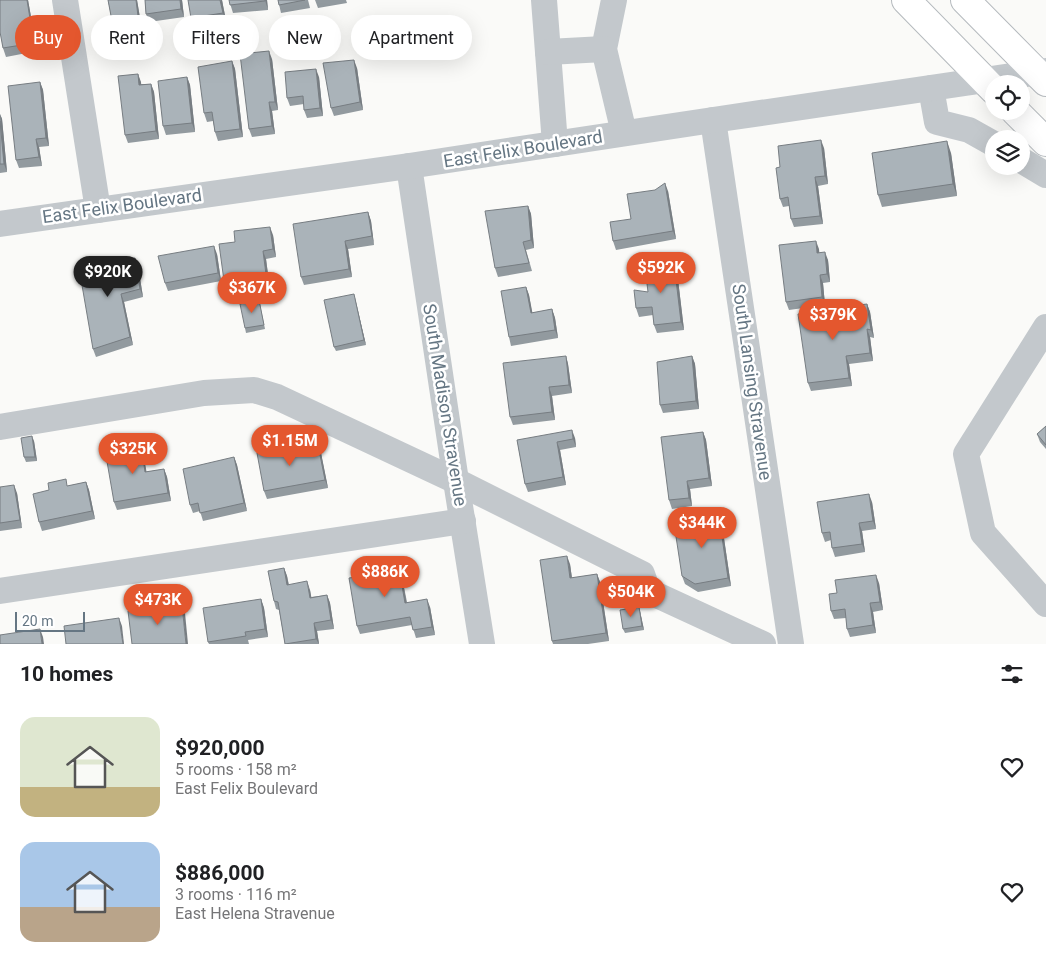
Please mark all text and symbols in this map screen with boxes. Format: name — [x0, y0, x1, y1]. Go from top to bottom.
chip: Buy — [15, 15, 81, 60]
chip: Rent — [91, 15, 163, 60]
chip: Filters — [173, 15, 259, 60]
chip: New — [269, 15, 341, 60]
chip: Apartment — [351, 15, 472, 60]
map controls — [985, 75, 1030, 175]
button: locate — [985, 75, 1030, 120]
street label: East Felix Boulevard — [442, 126, 604, 171]
button: layers — [985, 130, 1030, 175]
street label: East Felix Boulevard — [41, 184, 203, 227]
pin: $592K — [626, 252, 696, 294]
pin: $920K — [73, 256, 143, 298]
text: $592K — [638, 258, 684, 277]
text: $920K — [85, 262, 131, 281]
pin: $367K — [217, 272, 287, 314]
text: $367K — [229, 278, 275, 297]
street label: South Lansing Stravenue — [728, 282, 777, 482]
pin: $379K — [798, 298, 868, 341]
street label: South Madison Stravenue — [419, 302, 472, 508]
text: $379K — [810, 305, 856, 324]
pin: $1.15M — [249, 424, 331, 467]
text: $1.15M — [262, 431, 318, 450]
pin: $325K — [98, 432, 168, 475]
text: $325K — [110, 439, 156, 458]
pin: $344K — [667, 506, 737, 549]
text: $344K — [679, 513, 725, 532]
pin: $886K — [350, 556, 420, 598]
text: $886K — [362, 562, 408, 581]
pin: $504K — [596, 576, 666, 618]
text: $504K — [608, 582, 654, 601]
pin: $473K — [123, 584, 193, 626]
text: $473K — [135, 590, 181, 609]
scale bar — [15, 609, 85, 632]
text: 20 m — [22, 613, 54, 629]
icon: filters — [998, 660, 1026, 688]
text: 10 homes — [20, 662, 113, 686]
text: $920,000 — [175, 736, 265, 760]
icon: home — [60, 737, 120, 797]
icon: heart — [998, 753, 1026, 781]
text: 5 rooms · 158 m² — [175, 760, 297, 779]
text: East Felix Boulevard — [175, 779, 318, 798]
text: $886,000 — [175, 861, 265, 885]
icon: home — [60, 862, 120, 922]
icon: heart — [998, 878, 1026, 906]
text: 3 rooms · 116 m² — [175, 885, 297, 904]
text: East Helena Stravenue — [175, 904, 335, 923]

